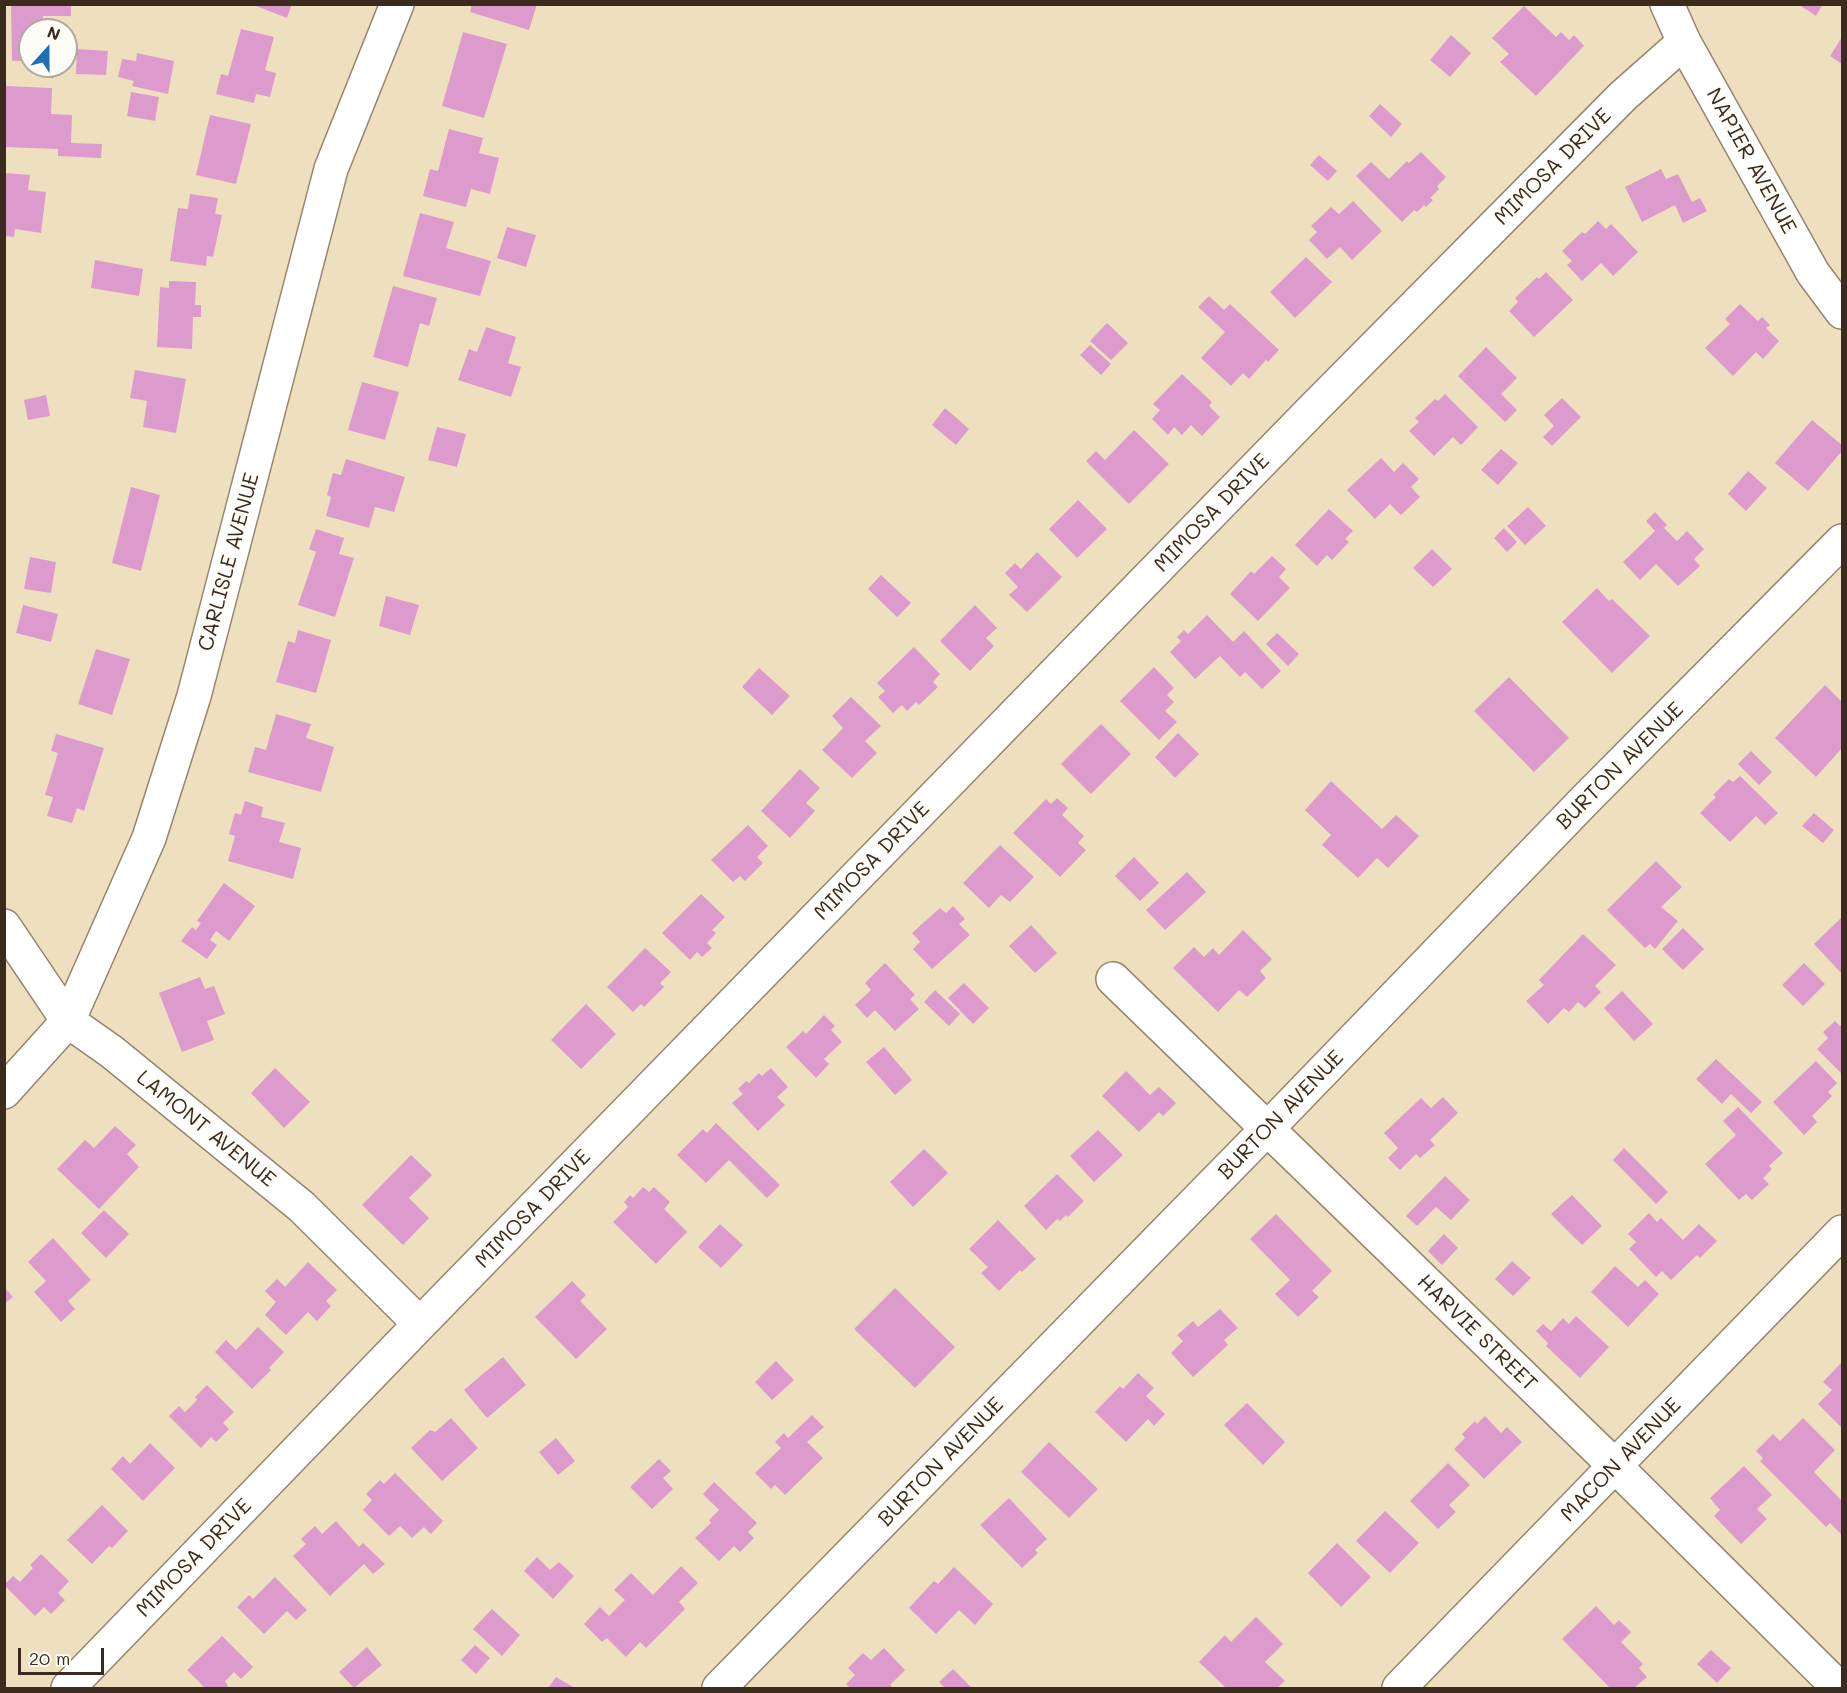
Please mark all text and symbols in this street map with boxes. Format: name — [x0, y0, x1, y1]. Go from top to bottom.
north arrow — [18, 18, 78, 78]
text: N — [44, 21, 63, 45]
street label: NAPIER AVENUE — [1701, 84, 1801, 238]
street label: MIMOSA DRIVE — [1489, 103, 1617, 231]
street label: MIMOSA DRIVE — [1149, 448, 1275, 578]
street label: CARLISLE AVENUE — [193, 470, 265, 654]
street label: BURTON AVENUE — [1551, 697, 1689, 835]
street label: MIMOSA DRIVE — [809, 796, 935, 926]
street label: BURTON AVENUE — [1213, 1045, 1349, 1185]
street label: LAMONT AVENUE — [132, 1065, 280, 1193]
street label: MIMOSA DRIVE — [470, 1144, 596, 1274]
street label: HARVIE STREET — [1412, 1269, 1542, 1397]
street label: BURTON AVENUE — [873, 1392, 1009, 1532]
street label: MACON AVENUE — [1556, 1393, 1686, 1527]
street label: MIMOSA DRIVE — [131, 1493, 257, 1623]
scale bar — [21, 1636, 106, 1674]
text: 20 m — [29, 1646, 70, 1670]

